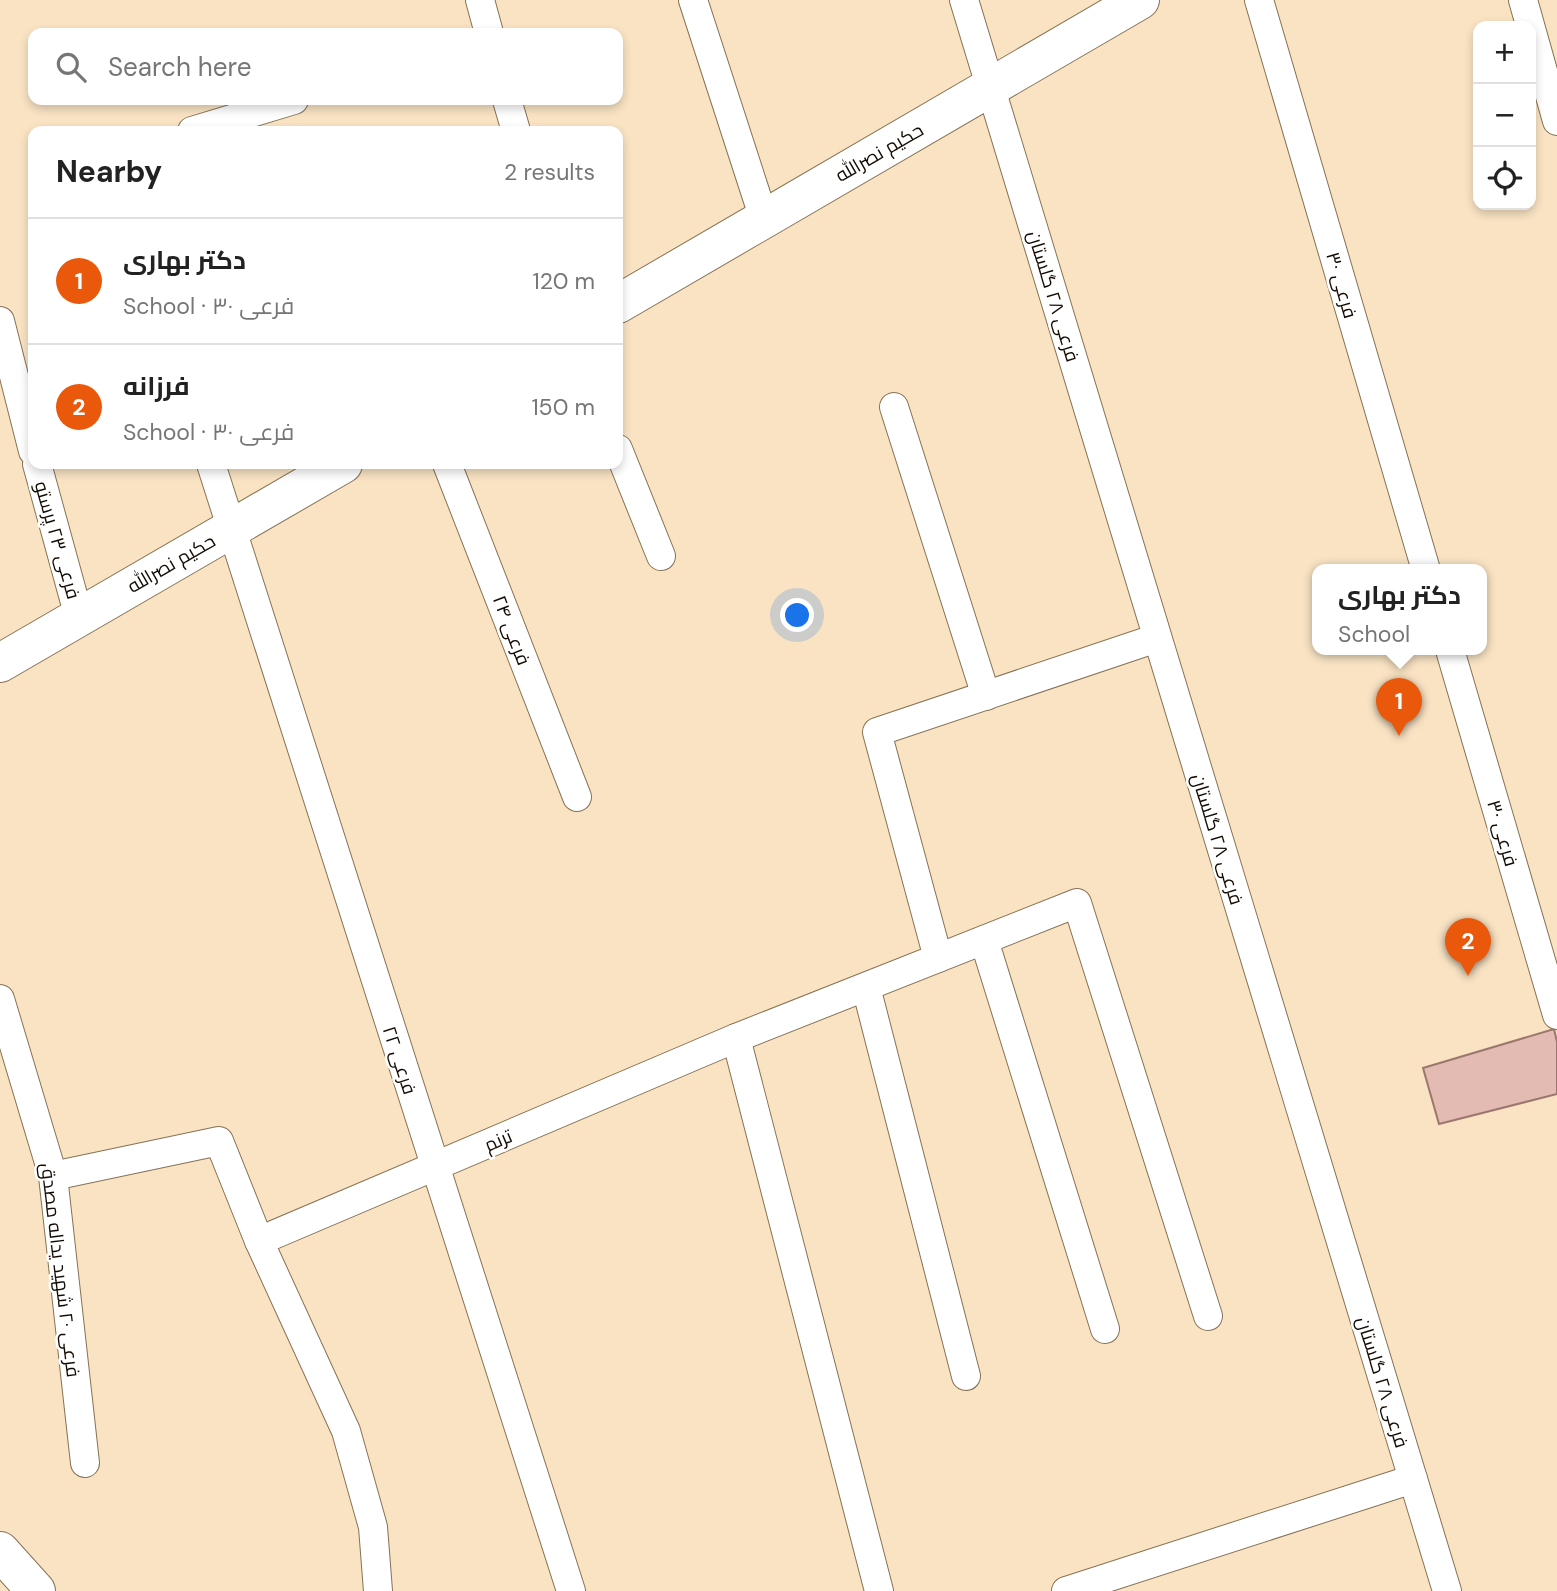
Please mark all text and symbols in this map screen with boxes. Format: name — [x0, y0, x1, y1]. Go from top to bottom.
map controls — [1473, 21, 1536, 210]
button: + — [1473, 21, 1536, 84]
search box — [28, 28, 623, 105]
icon: search — [52, 48, 90, 86]
text: Search here — [108, 50, 251, 84]
button: − — [1473, 84, 1536, 147]
street label: حکیم نصرالله — [831, 117, 928, 189]
button: locate — [1473, 147, 1536, 210]
text: Nearby — [56, 152, 162, 191]
text: 2 results — [504, 157, 595, 187]
street label: فرعی ۲۸ گلستان — [1022, 227, 1085, 365]
text: دکتر بهاری — [123, 243, 246, 277]
street label: فرعی ۳۰ — [1320, 249, 1363, 321]
text: 1 — [75, 266, 83, 296]
text: 120 m — [532, 266, 595, 296]
text: School · فرعی ۳۰ — [123, 291, 294, 321]
text: فرزانه — [123, 369, 190, 403]
text: 2 — [72, 392, 86, 422]
text: 150 m — [531, 392, 595, 422]
text: School · فرعی ۳۰ — [123, 417, 294, 447]
street label: فرعی ۲۳ پرستو — [29, 478, 86, 602]
street label: حکیم نصرالله — [123, 528, 220, 600]
popup — [1312, 564, 1487, 655]
text: دکتر بهاری — [1338, 578, 1461, 612]
street label: فرعی ۲۴ — [487, 592, 536, 669]
your location — [780, 598, 814, 632]
text: School — [1338, 619, 1410, 649]
pin: 1 — [1376, 678, 1422, 736]
street label: فرعی ۲۸ گلستان — [1186, 770, 1249, 908]
street label: فرعی ۳۰ — [1481, 797, 1524, 869]
pin: 2 — [1445, 918, 1491, 976]
street label: فرعی ۲۲ — [377, 1023, 422, 1097]
street label: ترنم — [480, 1123, 517, 1158]
street label: فرعی ۲۰ شهید یداله مصدق — [35, 1161, 86, 1379]
street label: فرعی ۲۸ گلستان — [1351, 1313, 1414, 1451]

